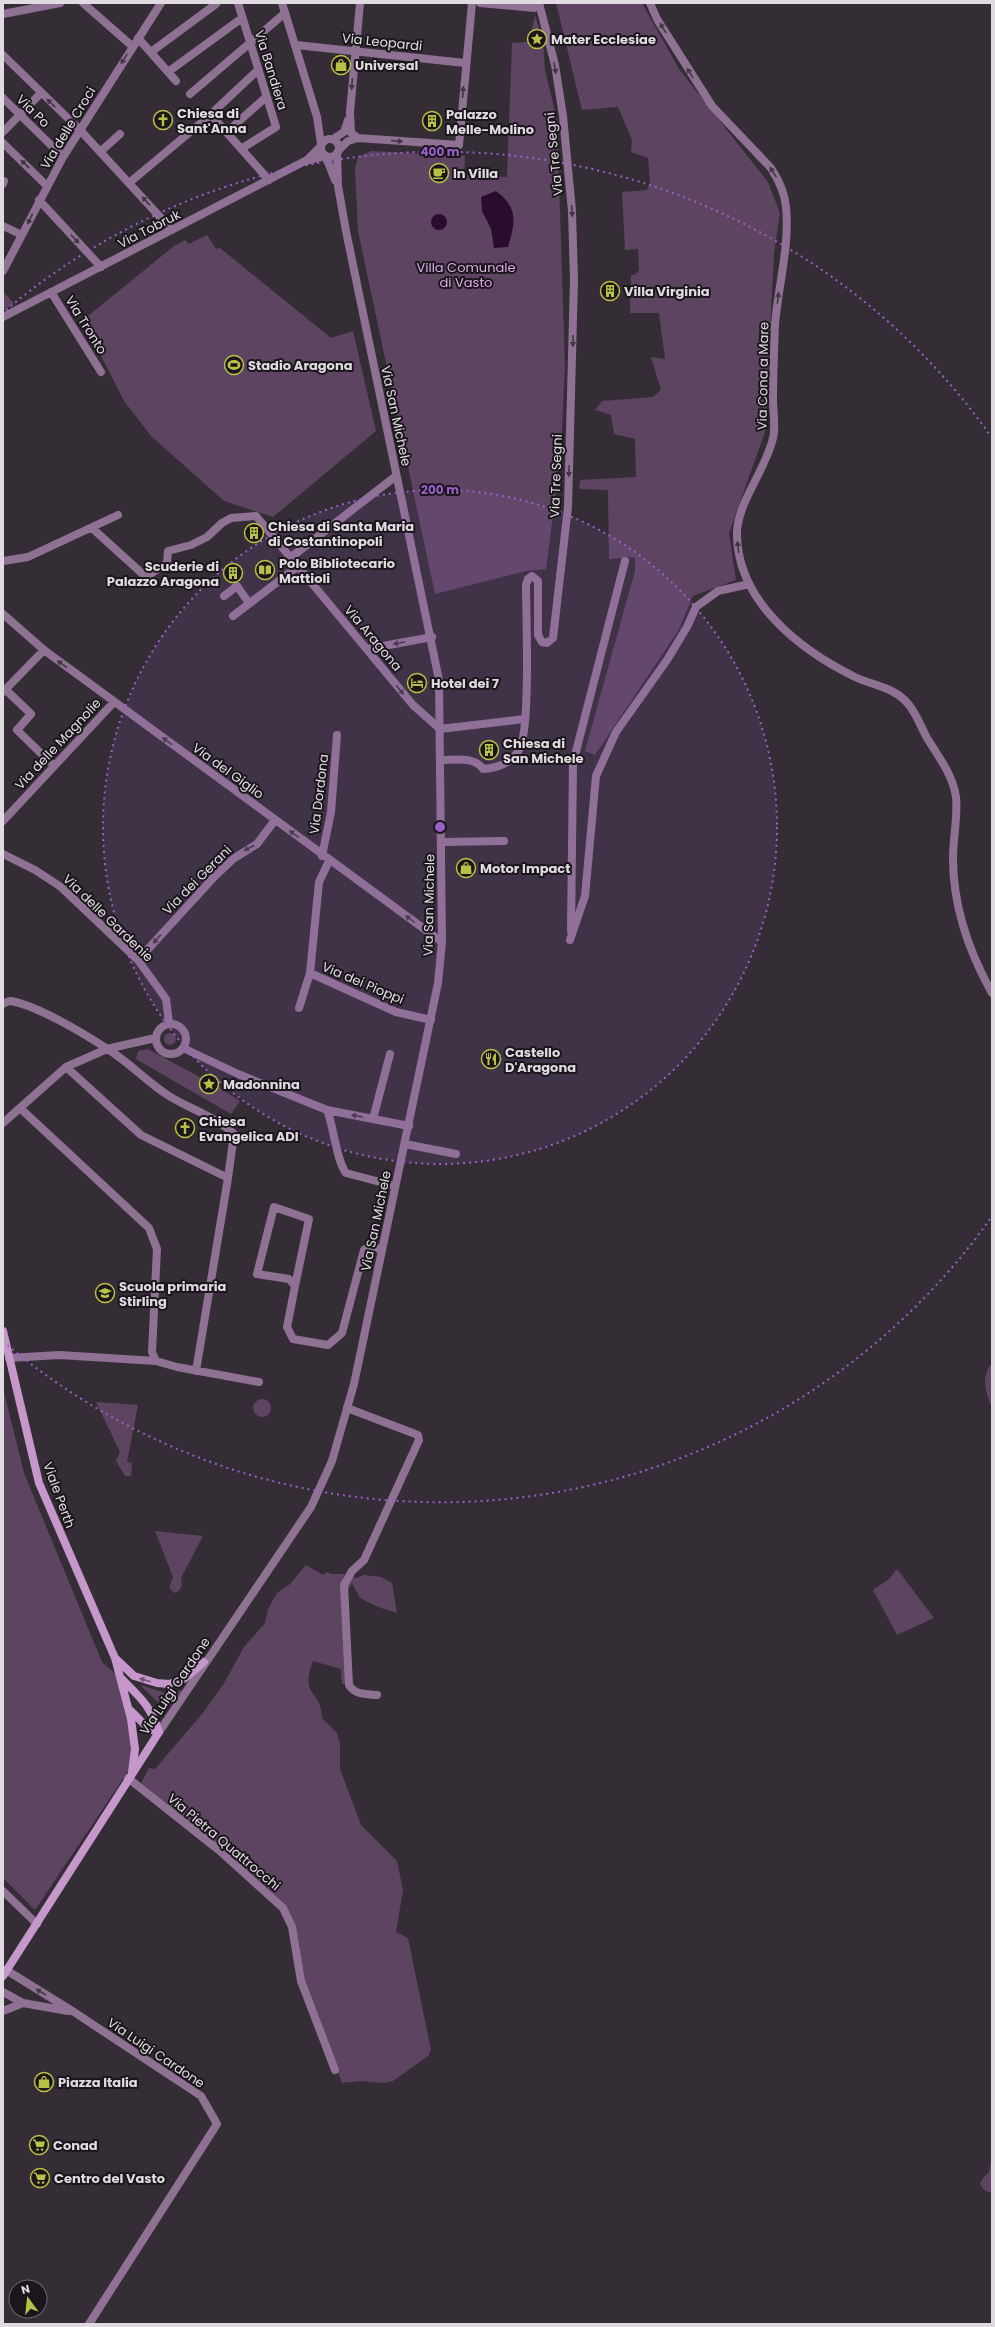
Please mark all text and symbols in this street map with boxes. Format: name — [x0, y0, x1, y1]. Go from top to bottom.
one-way arrow — [659, 22, 666, 34]
street label: Via Bandiera — [250, 28, 292, 112]
street label: Via Leopardi — [341, 28, 423, 56]
place icon: Mater Ecclesiae — [526, 28, 548, 50]
place label: Mater Ecclesiae — [551, 30, 656, 49]
one-way arrow — [120, 54, 128, 64]
shop icon: Universal — [330, 54, 352, 76]
place label: Universal — [355, 56, 419, 75]
one-way arrow — [552, 62, 558, 74]
one-way arrow — [686, 67, 693, 79]
one-way arrow — [349, 78, 356, 90]
street label: Via delle Croci — [36, 83, 100, 173]
one-way arrow — [460, 86, 467, 98]
street label: Via Po — [12, 90, 54, 132]
one-way arrow — [46, 99, 56, 108]
place label: Chiesa di Sant'Anna — [177, 104, 247, 138]
place label: Palazzo Melle-Molino — [446, 105, 534, 139]
church icon: Chiesa di Sant'Anna — [152, 109, 174, 131]
building icon: Palazzo Melle-Molino — [421, 110, 443, 132]
street label: Via Tre Segni — [540, 111, 568, 197]
one-way arrow — [391, 137, 403, 144]
text: 400 m — [420, 143, 460, 160]
one-way arrow — [20, 159, 30, 169]
cafe icon: In Villa — [428, 162, 450, 184]
place label: In Villa — [453, 164, 498, 183]
one-way arrow — [769, 167, 777, 177]
one-way arrow — [141, 196, 151, 206]
street label: Via Tobruk — [114, 205, 184, 253]
one-way arrow — [568, 205, 575, 217]
one-way arrow — [27, 213, 33, 225]
one-way arrow — [71, 234, 80, 244]
park label: Villa Comunale di Vasto — [416, 258, 516, 292]
building icon: Villa Virginia — [599, 280, 621, 302]
place label: Villa Virginia — [624, 282, 710, 301]
street label: Via Tronto — [61, 292, 111, 358]
one-way arrow — [775, 292, 781, 304]
street label: Via Cona a Mare — [753, 322, 773, 430]
one-way arrow — [570, 335, 576, 348]
sports icon: Stadio Aragona — [223, 354, 245, 376]
place label: Stadio Aragona — [248, 356, 353, 375]
street label: Via San Michele — [376, 364, 416, 468]
street label: Via Tre Segni — [545, 434, 567, 518]
one-way arrow — [566, 465, 572, 478]
text: 200 m — [421, 481, 459, 498]
place label: Chiesa di Santa Maria di Costantinopoli — [268, 517, 414, 551]
building icon: Chiesa di Santa Maria di Costantinopoli — [243, 522, 265, 544]
one-way arrow — [735, 541, 741, 553]
place label: Polo Bibliotecario Mattioli — [279, 554, 395, 588]
place label: Scuderie di Palazzo Aragona — [107, 557, 219, 591]
library icon: Polo Bibliotecario Mattioli — [254, 559, 276, 581]
building icon: Scuderie di Palazzo Aragona — [222, 562, 244, 584]
street label: Via Aragona — [340, 601, 406, 675]
one-way arrow — [393, 640, 405, 646]
one-way arrow — [57, 660, 67, 668]
hotel icon: Hotel dei 7 — [406, 672, 428, 694]
place label: Hotel dei 7 — [431, 674, 499, 693]
one-way arrow — [396, 684, 405, 695]
street label: Via delle Magnolie — [11, 694, 105, 794]
place label: Chiesa di San Michele — [503, 734, 584, 768]
one-way arrow — [161, 737, 172, 745]
street label: Via del Giglio — [188, 738, 268, 804]
building icon: Chiesa di San Michele — [478, 739, 500, 761]
street label: Via Dordona — [305, 753, 333, 835]
centre of rings — [433, 820, 447, 834]
one-way arrow — [289, 830, 300, 839]
street label: Via dei Gerani — [158, 841, 236, 919]
one-way arrow — [243, 845, 255, 851]
street label: Via San Michele — [419, 854, 439, 956]
shop icon: Motor Impact — [455, 857, 477, 879]
place label: Motor Impact — [480, 859, 571, 878]
street label: Via delle Gardenie — [59, 870, 157, 966]
one-way arrow — [405, 915, 416, 923]
one-way arrow — [153, 934, 162, 944]
street label: Via dei Pioppi — [319, 957, 407, 1009]
place label: Castello D'Aragona — [505, 1043, 576, 1077]
restaurant icon: Castello D'Aragona — [480, 1048, 502, 1070]
place icon: Madonnina — [198, 1073, 220, 1095]
place label: Madonnina — [223, 1075, 300, 1094]
place label: Chiesa Evangelica ADI — [199, 1112, 299, 1146]
one-way arrow — [351, 1112, 363, 1118]
church icon: Chiesa Evangelica ADI — [174, 1117, 196, 1139]
street label: Via San Michele — [356, 1169, 396, 1273]
place label: Scuola primaria Stirling — [119, 1277, 227, 1311]
school or university icon: Scuola primaria Stirling — [94, 1282, 116, 1304]
street label: Viale Perth — [38, 1459, 80, 1531]
street label: Via Luigi Cardone — [135, 1633, 215, 1739]
one-way arrow — [138, 1677, 150, 1683]
street label: Via Pietra Quattrocchi — [163, 1789, 285, 1895]
one-way arrow — [35, 1988, 47, 1995]
street label: Via Luigi Cardone — [103, 2013, 209, 2093]
shop icon: Piazza Italia — [33, 2071, 55, 2093]
place label: Piazza Italia — [58, 2073, 138, 2092]
supermarket icon: Conad — [28, 2134, 50, 2156]
place label: Conad — [53, 2136, 98, 2155]
supermarket icon: Centro del Vasto — [29, 2167, 51, 2189]
place label: Centro del Vasto — [54, 2169, 165, 2188]
north arrow — [8, 2279, 48, 2319]
text: N — [19, 2281, 31, 2298]

